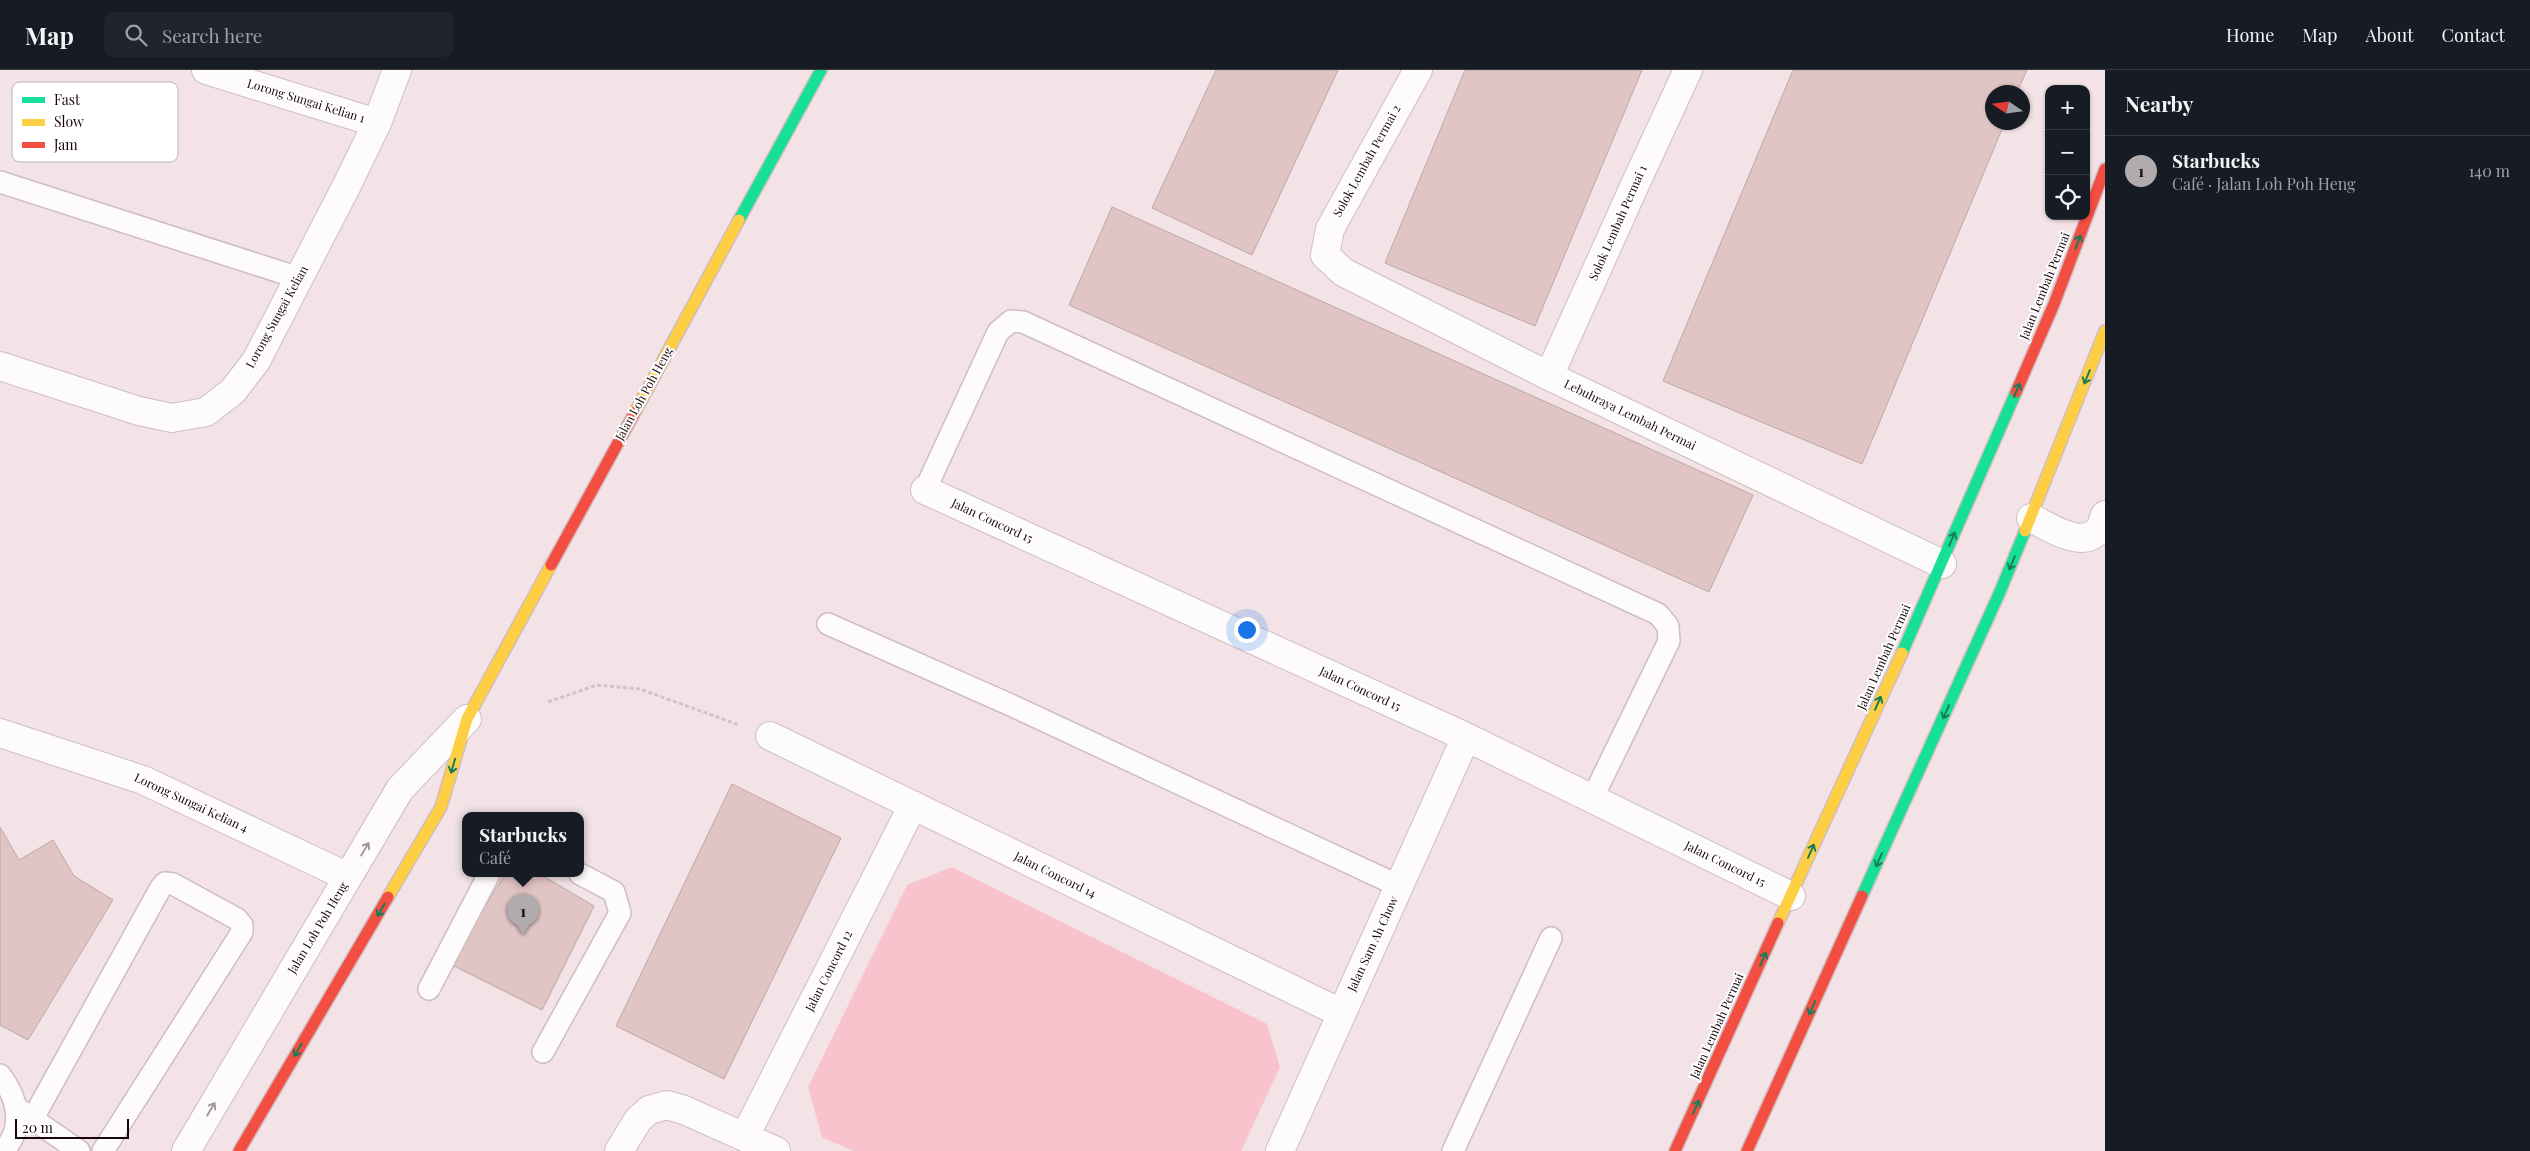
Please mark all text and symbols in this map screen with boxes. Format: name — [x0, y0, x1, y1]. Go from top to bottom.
search box — [104, 12, 454, 57]
text: Map — [25, 19, 74, 51]
icon: search — [122, 21, 150, 49]
text: Search here — [162, 22, 262, 48]
text: Home — [2226, 23, 2274, 47]
text: Map — [2302, 23, 2337, 47]
text: About — [2365, 23, 2414, 47]
text: Contact — [2442, 23, 2505, 47]
street label: Lorong Sungai Kelian 1 — [245, 75, 368, 126]
legend — [12, 82, 178, 162]
north arrow — [1985, 85, 2030, 130]
map controls — [2045, 85, 2090, 220]
button: + — [2045, 85, 2090, 130]
text: Nearby — [2125, 89, 2194, 117]
text: Fast — [54, 90, 81, 109]
street label: Solok Lembah Permai 2 — [1329, 101, 1404, 219]
text: Slow — [54, 112, 84, 131]
button: − — [2045, 130, 2090, 175]
text: Jam — [53, 135, 78, 154]
text: Starbucks — [2172, 147, 2260, 173]
text: 1 — [2138, 160, 2144, 181]
text: 140 m — [2468, 160, 2510, 181]
street label: Solok Lembah Permai 1 — [1584, 162, 1650, 283]
text: Café · Jalan Loh Poh Heng — [2172, 173, 2356, 194]
button: locate — [2045, 175, 2090, 220]
street label: Jalan Lembah Permai — [2015, 229, 2073, 342]
one-way arrow — [2074, 235, 2083, 250]
street label: Lorong Sungai Kelian — [241, 262, 311, 371]
street label: Jalan Loh Poh Heng — [610, 343, 676, 444]
one-way arrow — [2082, 369, 2091, 384]
street label: Lebuhraya Lembah Permai — [1562, 375, 1700, 453]
one-way arrow — [2013, 383, 2023, 398]
street label: Jalan Concord 15 — [948, 494, 1036, 546]
one-way arrow — [1948, 532, 1958, 547]
one-way arrow — [2007, 555, 2016, 570]
street label: Jalan Lembah Permai — [1852, 601, 1914, 713]
your location — [1234, 617, 1260, 643]
street label: Jalan Concord 15 — [1316, 662, 1404, 714]
one-way arrow — [1874, 696, 1884, 711]
one-way arrow — [1940, 704, 1950, 719]
one-way arrow — [448, 758, 457, 774]
street label: Lorong Sungai Kelian 4 — [132, 769, 251, 835]
popup — [462, 812, 584, 877]
text: Starbucks — [479, 821, 567, 847]
street label: Jalan Concord 15 — [1682, 836, 1768, 890]
one-way arrow — [360, 842, 370, 856]
one-way arrow — [1807, 844, 1817, 859]
text: Café — [479, 847, 511, 868]
street label: Jalan Concord 14 — [1011, 847, 1099, 901]
one-way arrow — [1874, 852, 1883, 867]
street label: Jalan Loh Poh Heng — [283, 878, 351, 977]
street label: Jalan Sam Ah Chow — [1343, 893, 1402, 995]
pin: 1 — [507, 894, 539, 935]
one-way arrow — [375, 903, 385, 917]
street label: Jalan Concord 12 — [800, 927, 856, 1015]
one-way arrow — [1758, 952, 1768, 967]
street label: Jalan Lembah Permai — [1685, 970, 1747, 1082]
one-way arrow — [1807, 1000, 1816, 1015]
one-way arrow — [293, 1043, 303, 1057]
one-way arrow — [1691, 1100, 1701, 1115]
one-way arrow — [207, 1102, 217, 1117]
scale bar — [15, 1116, 129, 1139]
text: 20 m — [22, 1118, 53, 1137]

